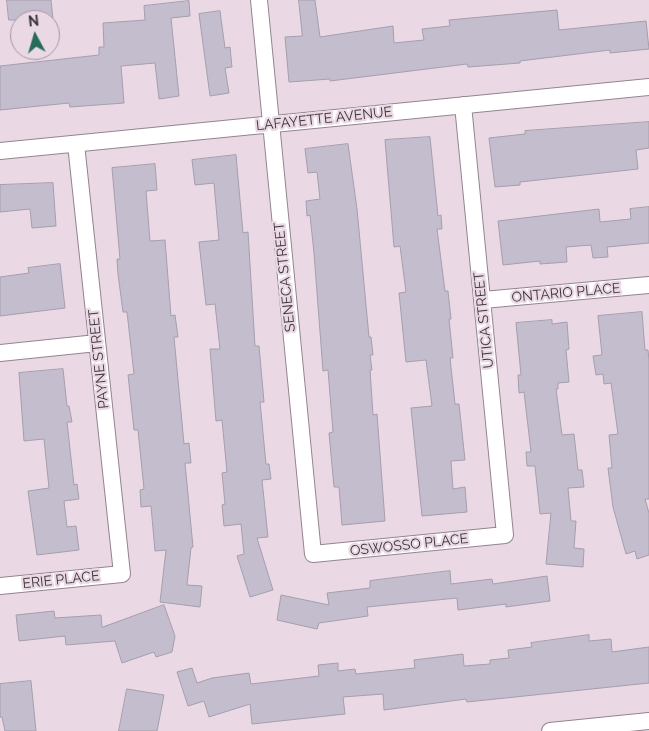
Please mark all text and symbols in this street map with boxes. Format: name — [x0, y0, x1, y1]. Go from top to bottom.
north arrow — [10, 10, 60, 60]
text: N — [27, 13, 40, 30]
street label: LAFAYETTE AVENUE — [255, 103, 393, 135]
street label: SENECA STREET — [271, 221, 299, 333]
street label: UTICA STREET — [471, 271, 497, 369]
street label: ONTARIO PLACE — [511, 280, 621, 306]
street label: PAYNE STREET — [85, 308, 113, 410]
street label: OSWOSSO PLACE — [349, 530, 469, 560]
street label: ERIE PLACE — [22, 568, 100, 592]

